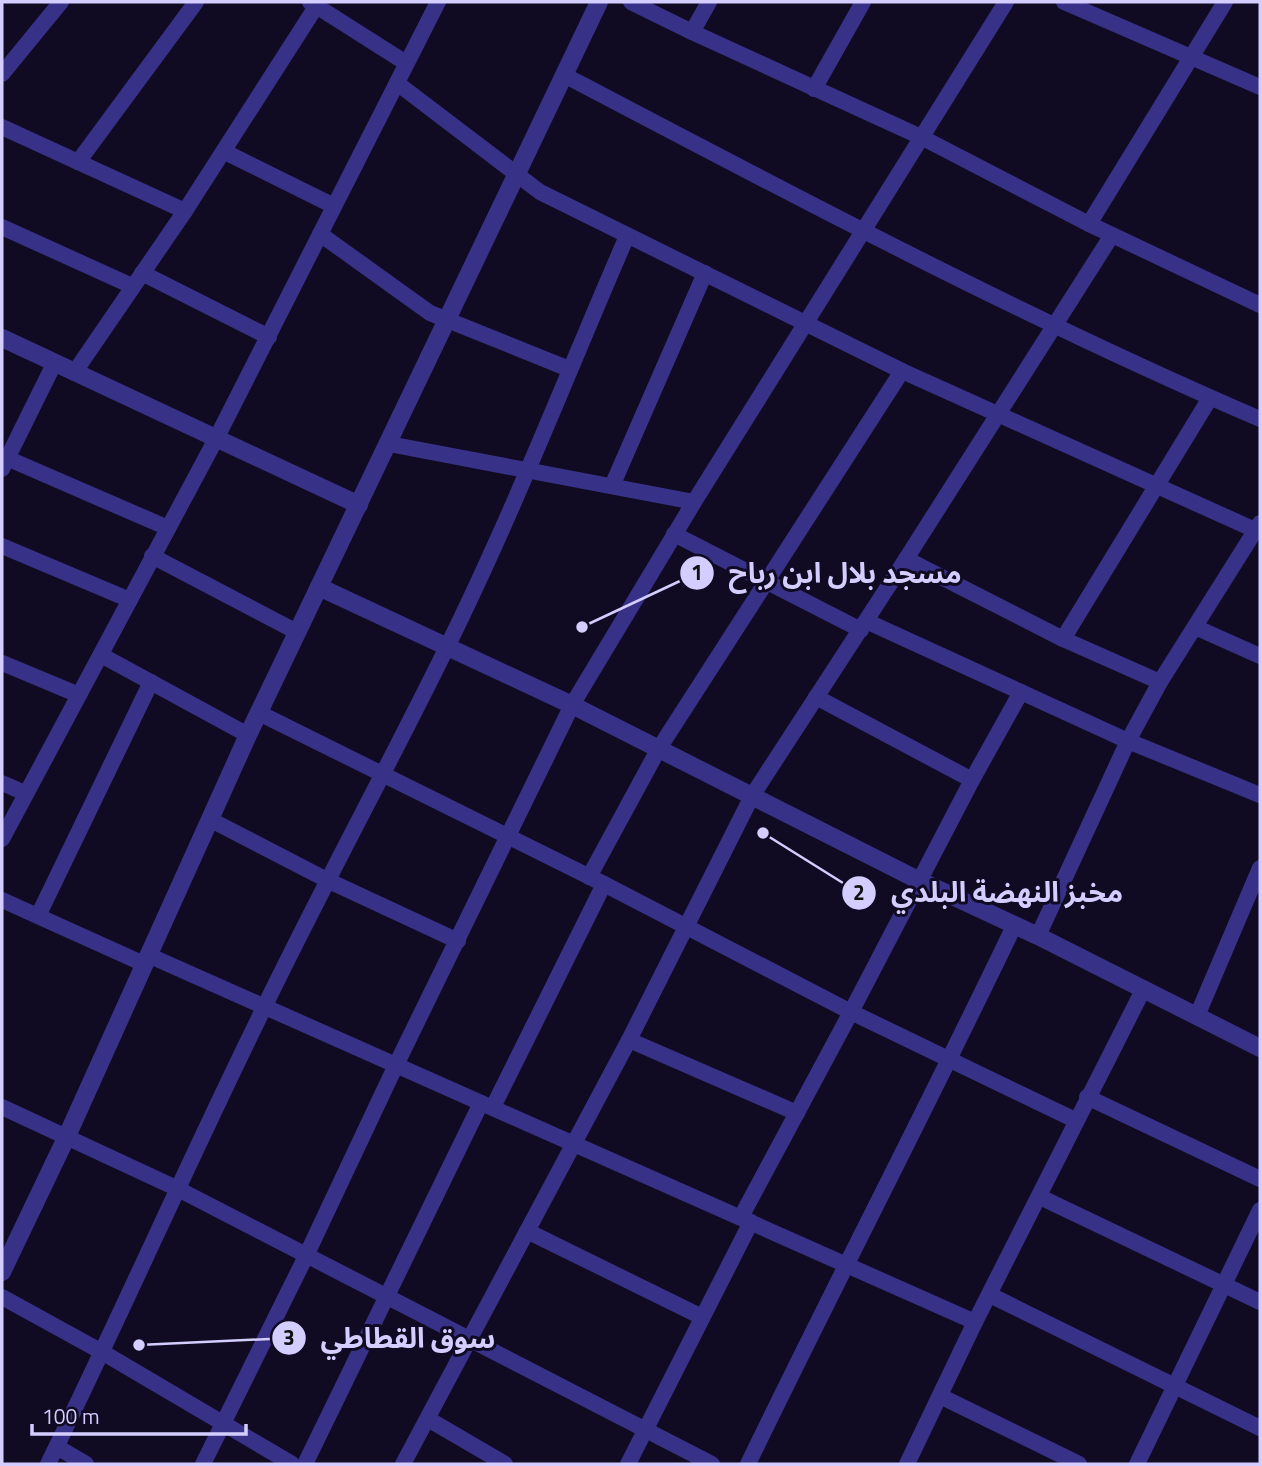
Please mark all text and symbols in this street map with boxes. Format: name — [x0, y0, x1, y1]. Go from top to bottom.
callout: مسجد بلال ابن رباح — [680, 549, 976, 598]
text: مسجد بلال ابن رباح — [729, 551, 962, 594]
text: 1 — [691, 556, 703, 588]
callout: مخبز النهضة البلدي — [842, 868, 1137, 917]
text: مخبز النهضة البلدي — [891, 870, 1123, 914]
text: 2 — [853, 876, 865, 908]
callout: سوق القطاطي — [271, 1314, 509, 1363]
text: سوق القطاطي — [321, 1316, 495, 1360]
text: 3 — [283, 1321, 295, 1353]
scale bar — [32, 1392, 245, 1436]
text: 100 m — [42, 1400, 99, 1432]

